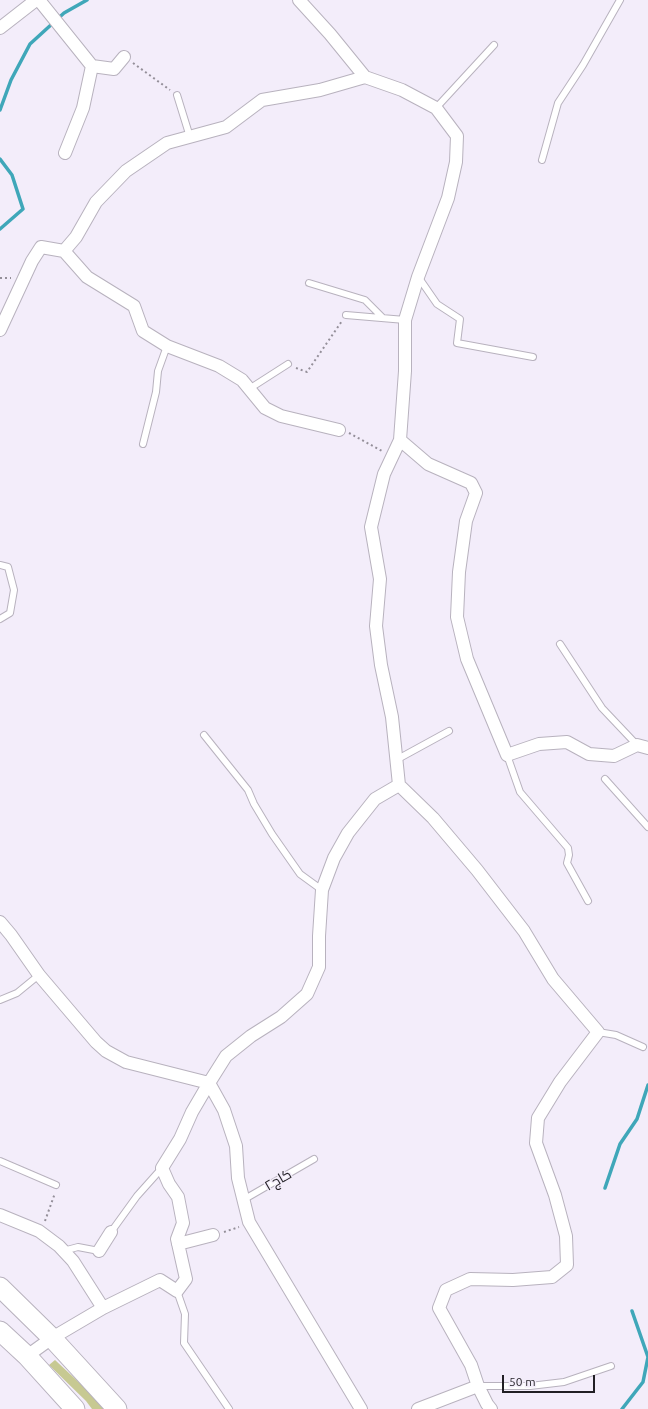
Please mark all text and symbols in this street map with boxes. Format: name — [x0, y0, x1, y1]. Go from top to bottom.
street label: کاج۲ — [262, 1166, 294, 1194]
scale bar — [504, 1367, 597, 1393]
text: 50 m — [509, 1375, 536, 1388]

